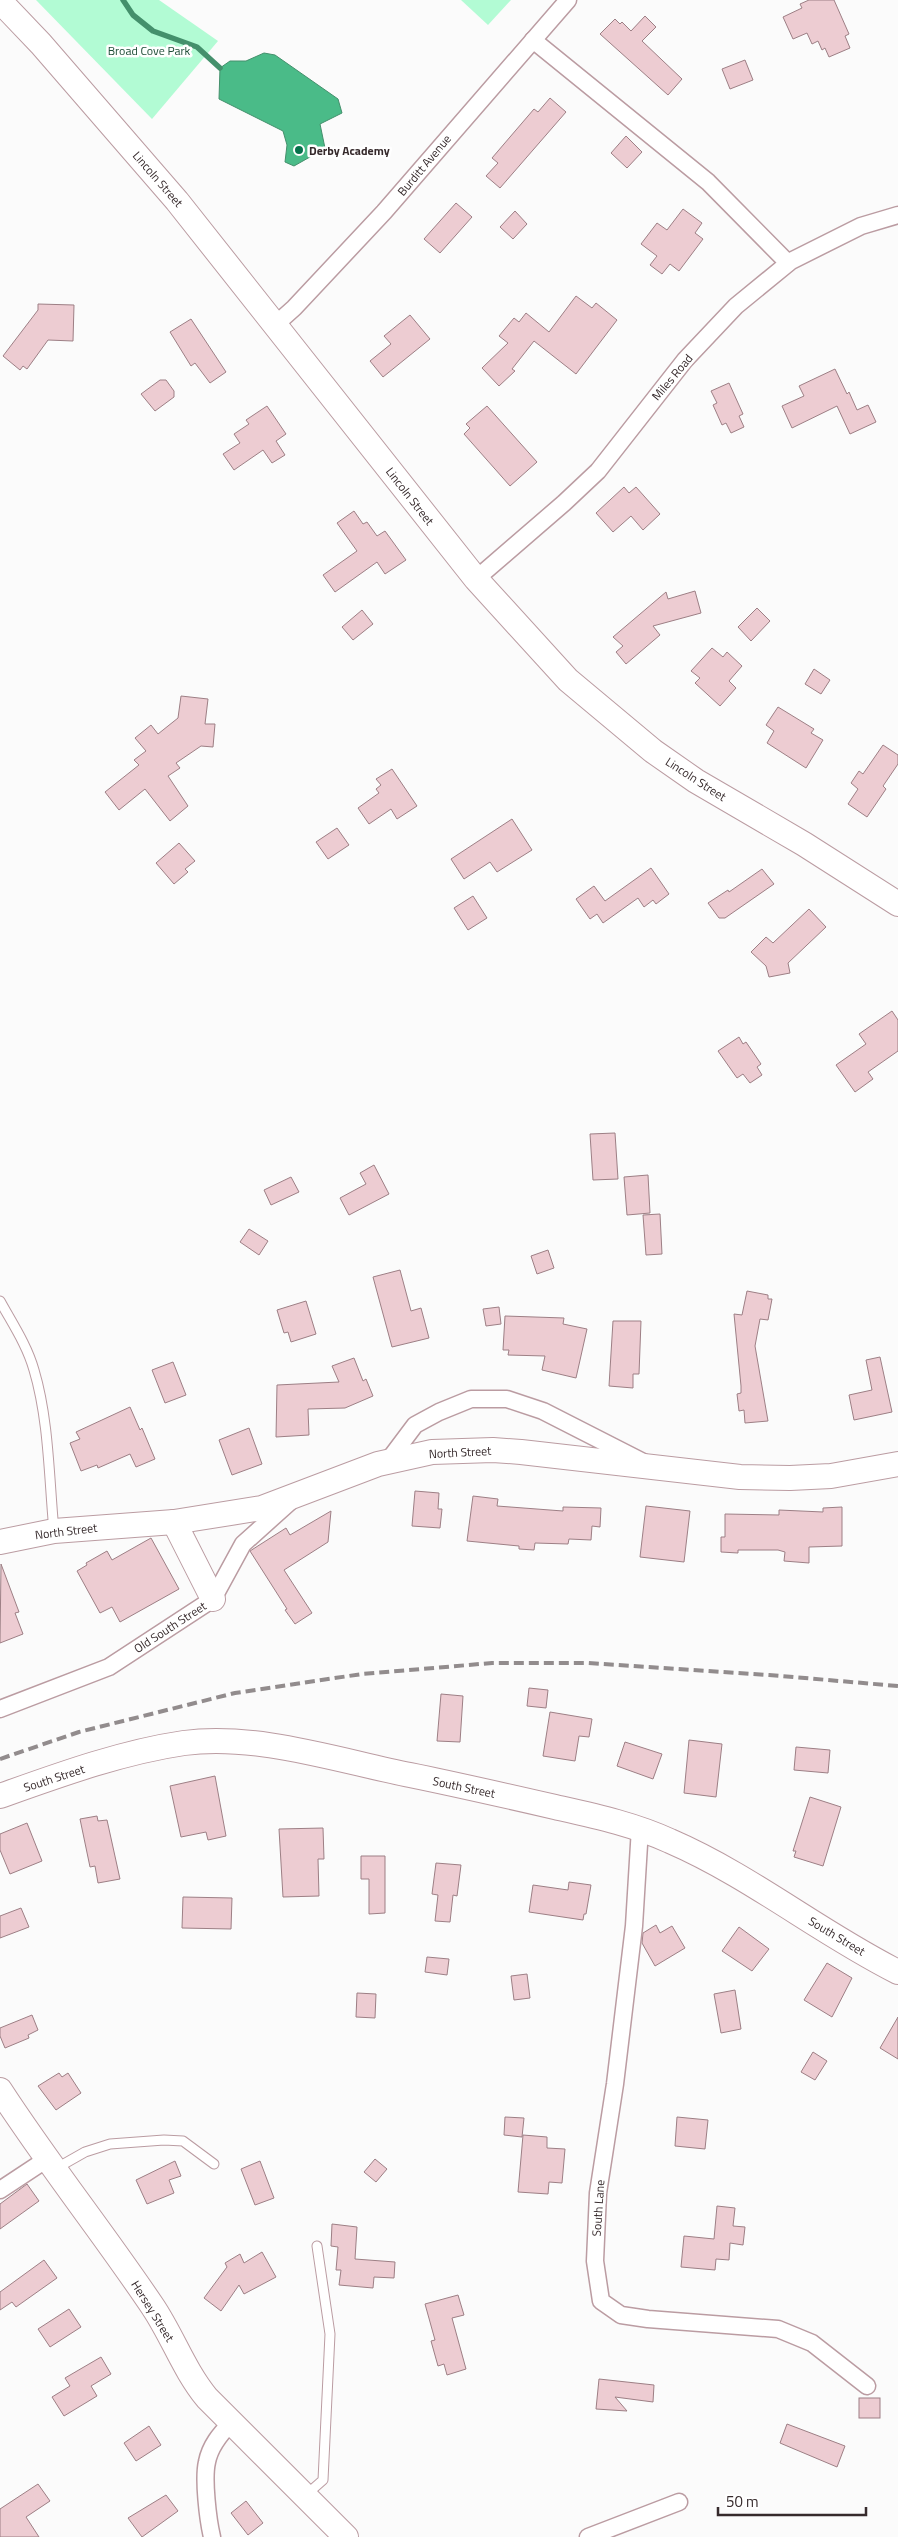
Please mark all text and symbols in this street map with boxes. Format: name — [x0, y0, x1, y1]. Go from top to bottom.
park label: Broad Cove Park — [108, 41, 191, 60]
street label: Burditt Avenue — [393, 130, 455, 200]
place label: Derby Academy — [309, 141, 390, 160]
marker: Derby Academy — [293, 144, 305, 156]
street label: Lincoln Street — [128, 147, 188, 212]
street label: Miles Road — [647, 350, 697, 404]
street label: Lincoln Street — [381, 463, 439, 530]
street label: Lincoln Street — [662, 752, 731, 806]
street label: North Street — [428, 1441, 493, 1463]
street label: North Street — [34, 1518, 99, 1544]
street label: Old South Street — [130, 1596, 211, 1658]
street label: South Street — [21, 1759, 88, 1797]
street label: South Street — [431, 1771, 498, 1803]
street label: South Street — [805, 1912, 870, 1961]
street label: South Lane — [587, 2179, 609, 2237]
street label: Hersey Street — [127, 2277, 180, 2346]
scale bar — [718, 2484, 866, 2516]
text: 50 m — [726, 2490, 759, 2513]

